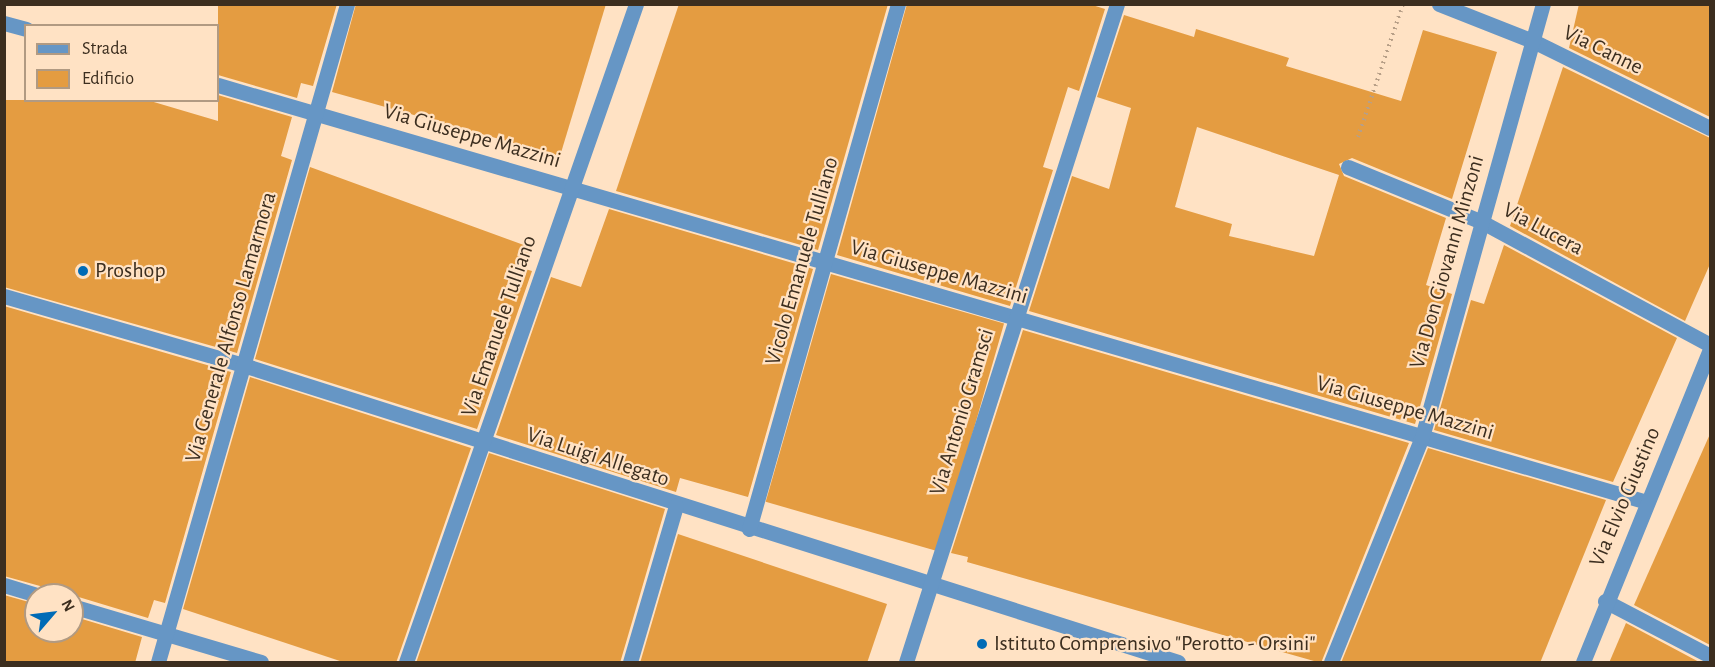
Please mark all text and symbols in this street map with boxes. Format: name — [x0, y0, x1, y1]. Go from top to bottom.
street label: Via Canne — [1559, 19, 1647, 81]
legend — [24, 24, 219, 102]
text: Strada — [82, 40, 128, 58]
text: Edificio — [82, 70, 134, 88]
street label: Via Giuseppe Mazzini — [380, 98, 564, 174]
street label: Via Don Giovanni Minzoni — [1404, 152, 1490, 372]
street label: Vicolo Emanuele Tulliano — [760, 154, 844, 368]
street label: Via Generale Alfonso Lamarmora — [180, 189, 282, 465]
street label: Via Lucera — [1498, 197, 1588, 261]
street label: Via Emanuele Tulliano — [456, 232, 542, 420]
street label: Via Giuseppe Mazzini — [847, 234, 1031, 310]
place label: Proshop — [95, 258, 166, 284]
marker: Proshop — [76, 264, 90, 278]
street label: Via Antonio Gramsci — [924, 325, 1000, 499]
street label: Via Giuseppe Mazzini — [1313, 370, 1497, 446]
street label: Via Luigi Allegato — [523, 422, 673, 492]
street label: Via Elvio Giustino — [1584, 423, 1666, 571]
north arrow — [24, 583, 84, 643]
text: N — [58, 597, 78, 614]
place label: Istituto Comprensivo "Perotto - Orsini" — [994, 631, 1316, 657]
marker: Istituto Comprensivo "Perotto - Orsini" — [975, 637, 989, 651]

